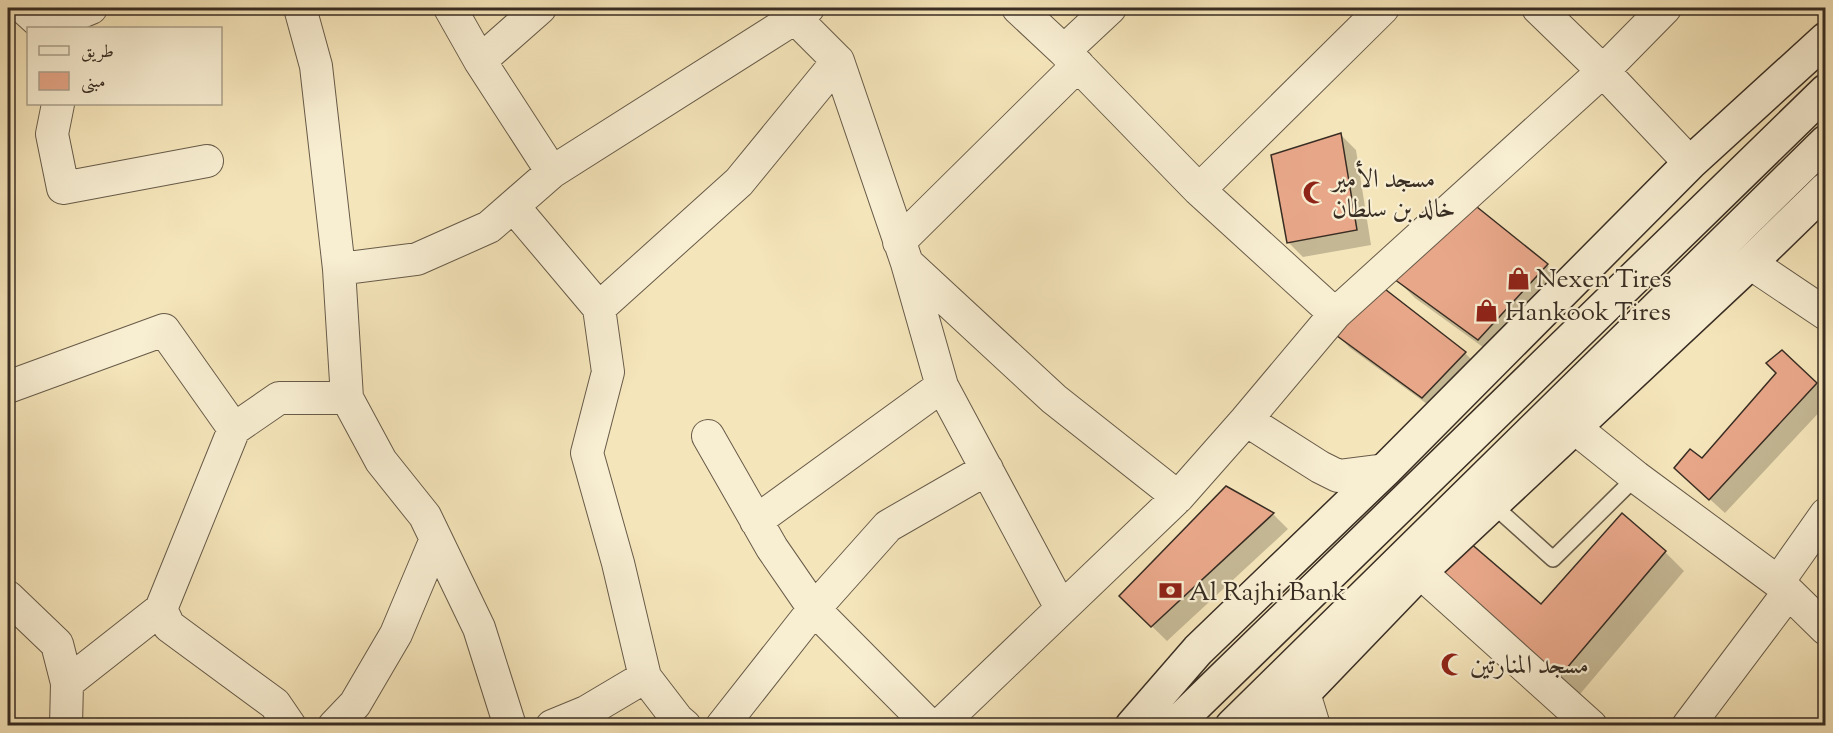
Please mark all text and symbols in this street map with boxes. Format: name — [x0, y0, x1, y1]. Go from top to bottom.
legend — [27, 27, 222, 105]
text: طريق — [81, 40, 114, 66]
text: مبنى — [81, 70, 106, 96]
place label: مسجد الأمير خالد بن سلطان — [1329, 160, 1456, 229]
mosque icon: مسجد الأمير خالد بن سلطان — [1301, 180, 1327, 206]
place label: Nexen Tires — [1536, 262, 1672, 299]
shop icon: Nexen Tires — [1505, 265, 1531, 291]
place label: Hankook Tires — [1505, 295, 1671, 332]
shop icon: Hankook Tires — [1474, 298, 1500, 324]
place label: Al Rajhi Bank — [1189, 575, 1347, 612]
bank icon: Al Rajhi Bank — [1158, 578, 1184, 604]
place label: مسجد المنارتين — [1470, 648, 1589, 685]
mosque icon: مسجد المنارتين — [1439, 651, 1465, 677]

